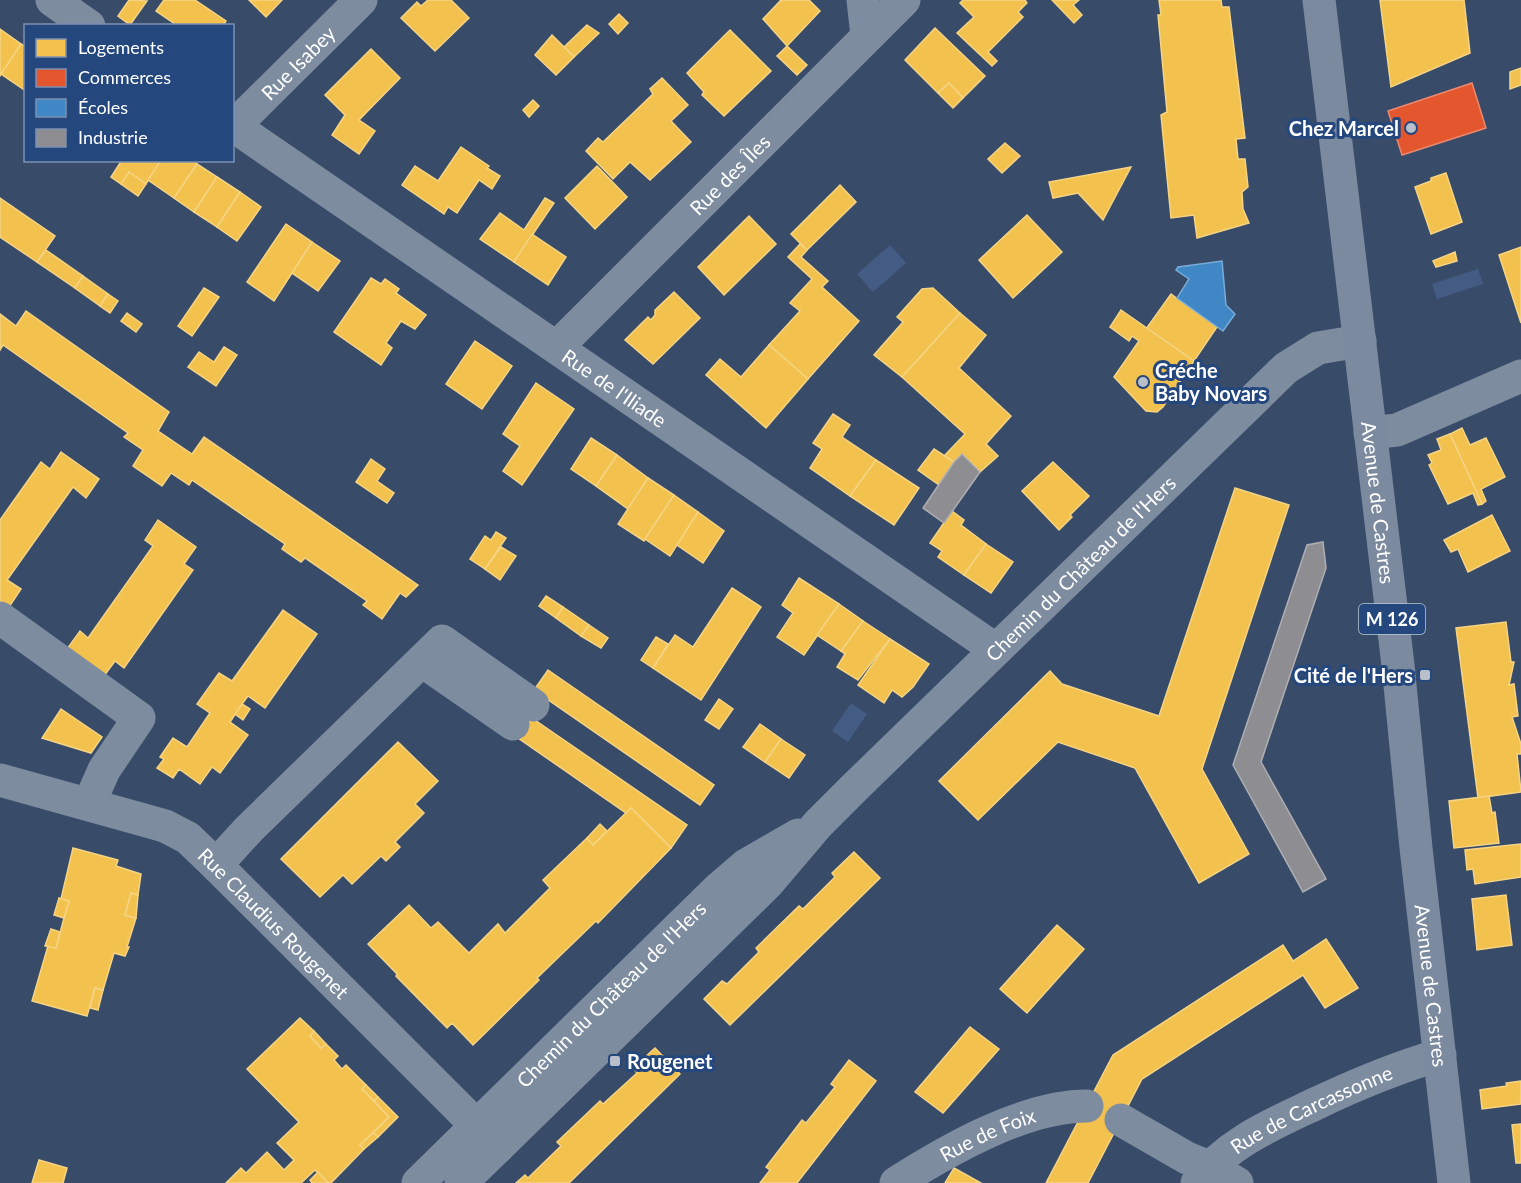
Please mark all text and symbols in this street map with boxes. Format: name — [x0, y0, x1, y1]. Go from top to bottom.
street label: Rue Isabey — [256, 20, 340, 104]
legend — [24, 24, 234, 162]
text: Logements — [78, 36, 164, 58]
text: Commerces — [78, 66, 171, 88]
text: Écoles — [78, 96, 128, 118]
place label: Chez Marcel — [1289, 116, 1399, 140]
marker: Chez Marcel — [1404, 121, 1418, 135]
text: Industrie — [78, 126, 148, 148]
street label: Rue des Îles — [684, 129, 775, 220]
street label: Rue de l'Iliade — [558, 343, 671, 432]
place label: Créche Baby Novars — [1155, 358, 1267, 405]
marker: Créche Baby Novars — [1136, 375, 1150, 389]
street label: Avenue de Castres — [1357, 420, 1400, 585]
street label: Chemin du Château de l'Hers — [980, 470, 1180, 666]
road number: M 126 — [1359, 604, 1425, 634]
place label: Cité de l'Hers — [1294, 663, 1413, 687]
marker: Cité de l'Hers — [1418, 668, 1432, 682]
street label: Rue Claudius Rougenet — [193, 843, 354, 1003]
street label: Chemin du Château de l'Hers — [511, 896, 711, 1092]
street label: Avenue de Castres — [1410, 903, 1453, 1068]
place label: Rougenet — [627, 1049, 713, 1073]
marker: Rougenet — [608, 1054, 622, 1068]
street label: Rue de Carcassonne — [1225, 1060, 1395, 1158]
street label: Rue de Foix — [935, 1103, 1038, 1166]

